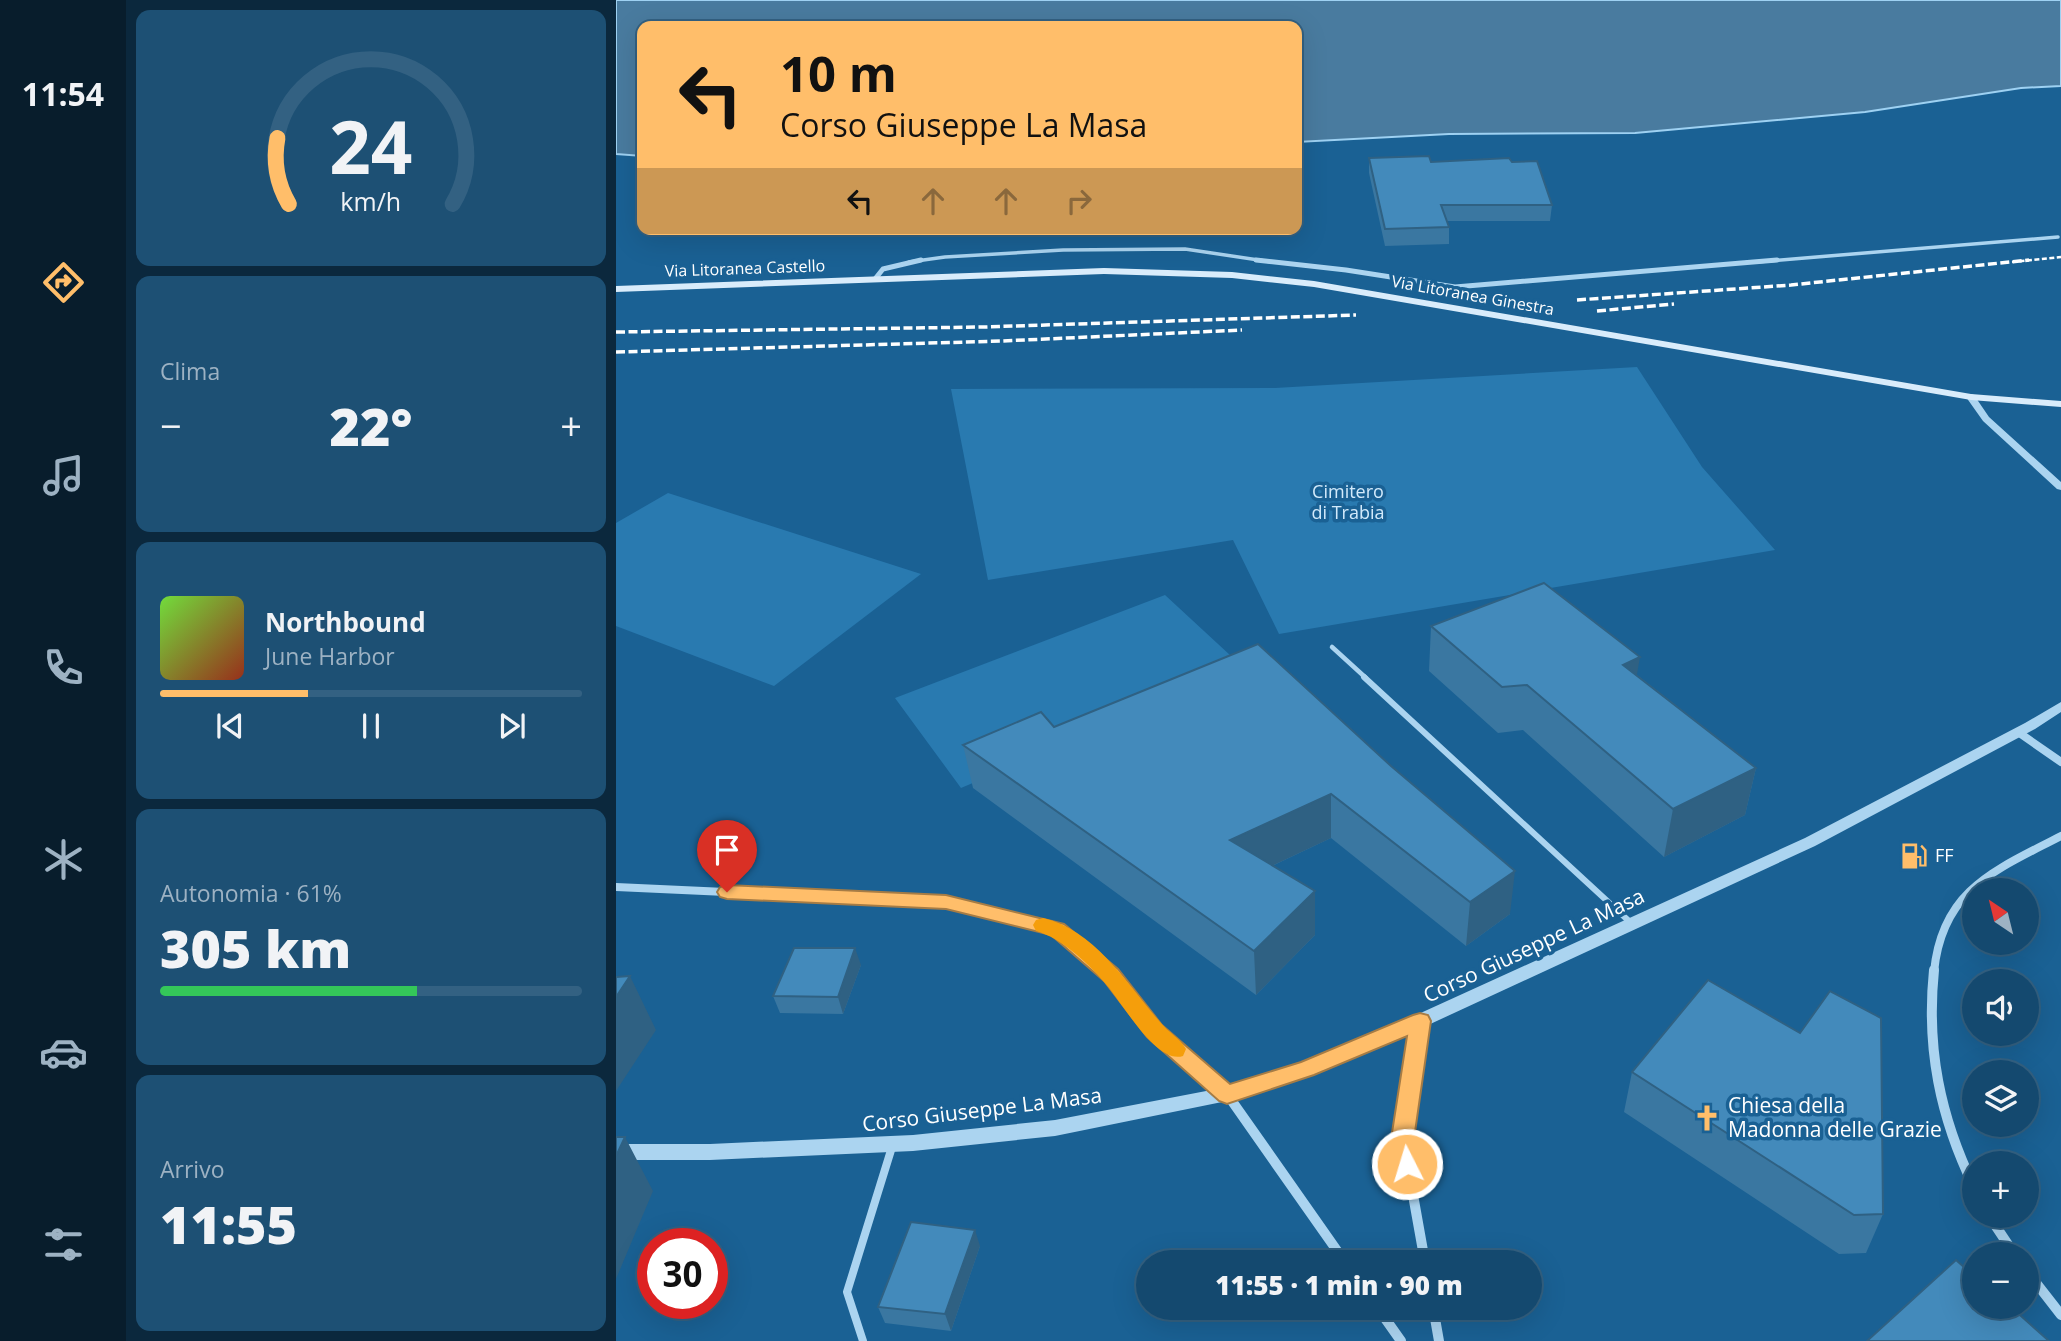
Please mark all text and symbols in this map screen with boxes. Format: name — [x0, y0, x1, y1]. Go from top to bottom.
text: 10 m — [780, 40, 897, 106]
icon: left — [665, 49, 756, 140]
text: 11:54 — [22, 72, 104, 115]
text: 24 — [329, 96, 413, 195]
text: Corso Giuseppe La Masa — [780, 103, 1147, 146]
icon: left — [841, 182, 879, 220]
icon: ahead — [914, 182, 952, 220]
icon: ahead — [987, 182, 1025, 220]
icon: right — [1060, 182, 1098, 220]
text: km/h — [341, 184, 401, 218]
street label: Via Litoranea Castello — [664, 254, 826, 282]
icon: directions — [39, 258, 88, 307]
street label: Via Litoranea Ginestra — [1390, 270, 1556, 320]
text: Clima — [160, 355, 220, 387]
text: 22° — [330, 390, 412, 461]
text: − — [160, 399, 182, 451]
text: + — [560, 399, 582, 451]
icon: music — [39, 451, 88, 500]
park label: Cimitero di Trabia — [1311, 479, 1385, 524]
text: Northbound — [265, 604, 426, 640]
text: June Harbor — [265, 640, 395, 672]
icon: phone — [39, 643, 88, 692]
icon: previous — [211, 707, 249, 745]
icon: pause — [352, 707, 390, 745]
icon: next — [493, 707, 531, 745]
pin — [697, 820, 757, 892]
icon: arrive — [708, 831, 746, 869]
icon: climate — [39, 835, 88, 884]
fuel station icon: FF — [1899, 841, 1929, 871]
place label: FF — [1935, 843, 1954, 867]
text: Autonomia · 61% — [160, 877, 342, 909]
north arrow — [1962, 878, 2039, 956]
map controls — [1962, 878, 2039, 1319]
street label: Corso Giuseppe La Masa — [1418, 881, 1649, 1009]
text: 305 km — [160, 912, 351, 983]
button: sound — [1962, 969, 2039, 1046]
icon: car — [39, 1028, 88, 1077]
button: layers — [1962, 1060, 2039, 1137]
street label: Corso Giuseppe La Masa — [861, 1080, 1103, 1138]
place label: Chiesa della Madonna delle Grazie — [1728, 1091, 1942, 1143]
church icon: Chiesa della Madonna delle Grazie — [1692, 1103, 1722, 1133]
position arrow — [1370, 1127, 1444, 1201]
button: + — [1962, 1151, 2039, 1228]
text: Arrivo — [160, 1153, 224, 1185]
text: 11:55 — [160, 1188, 297, 1259]
icon: filters — [39, 1220, 88, 1269]
speed limit sign: 30 — [637, 1228, 728, 1319]
button: − — [1962, 1242, 2039, 1319]
text: 11:55 · 1 min · 90 m — [1215, 1267, 1463, 1303]

